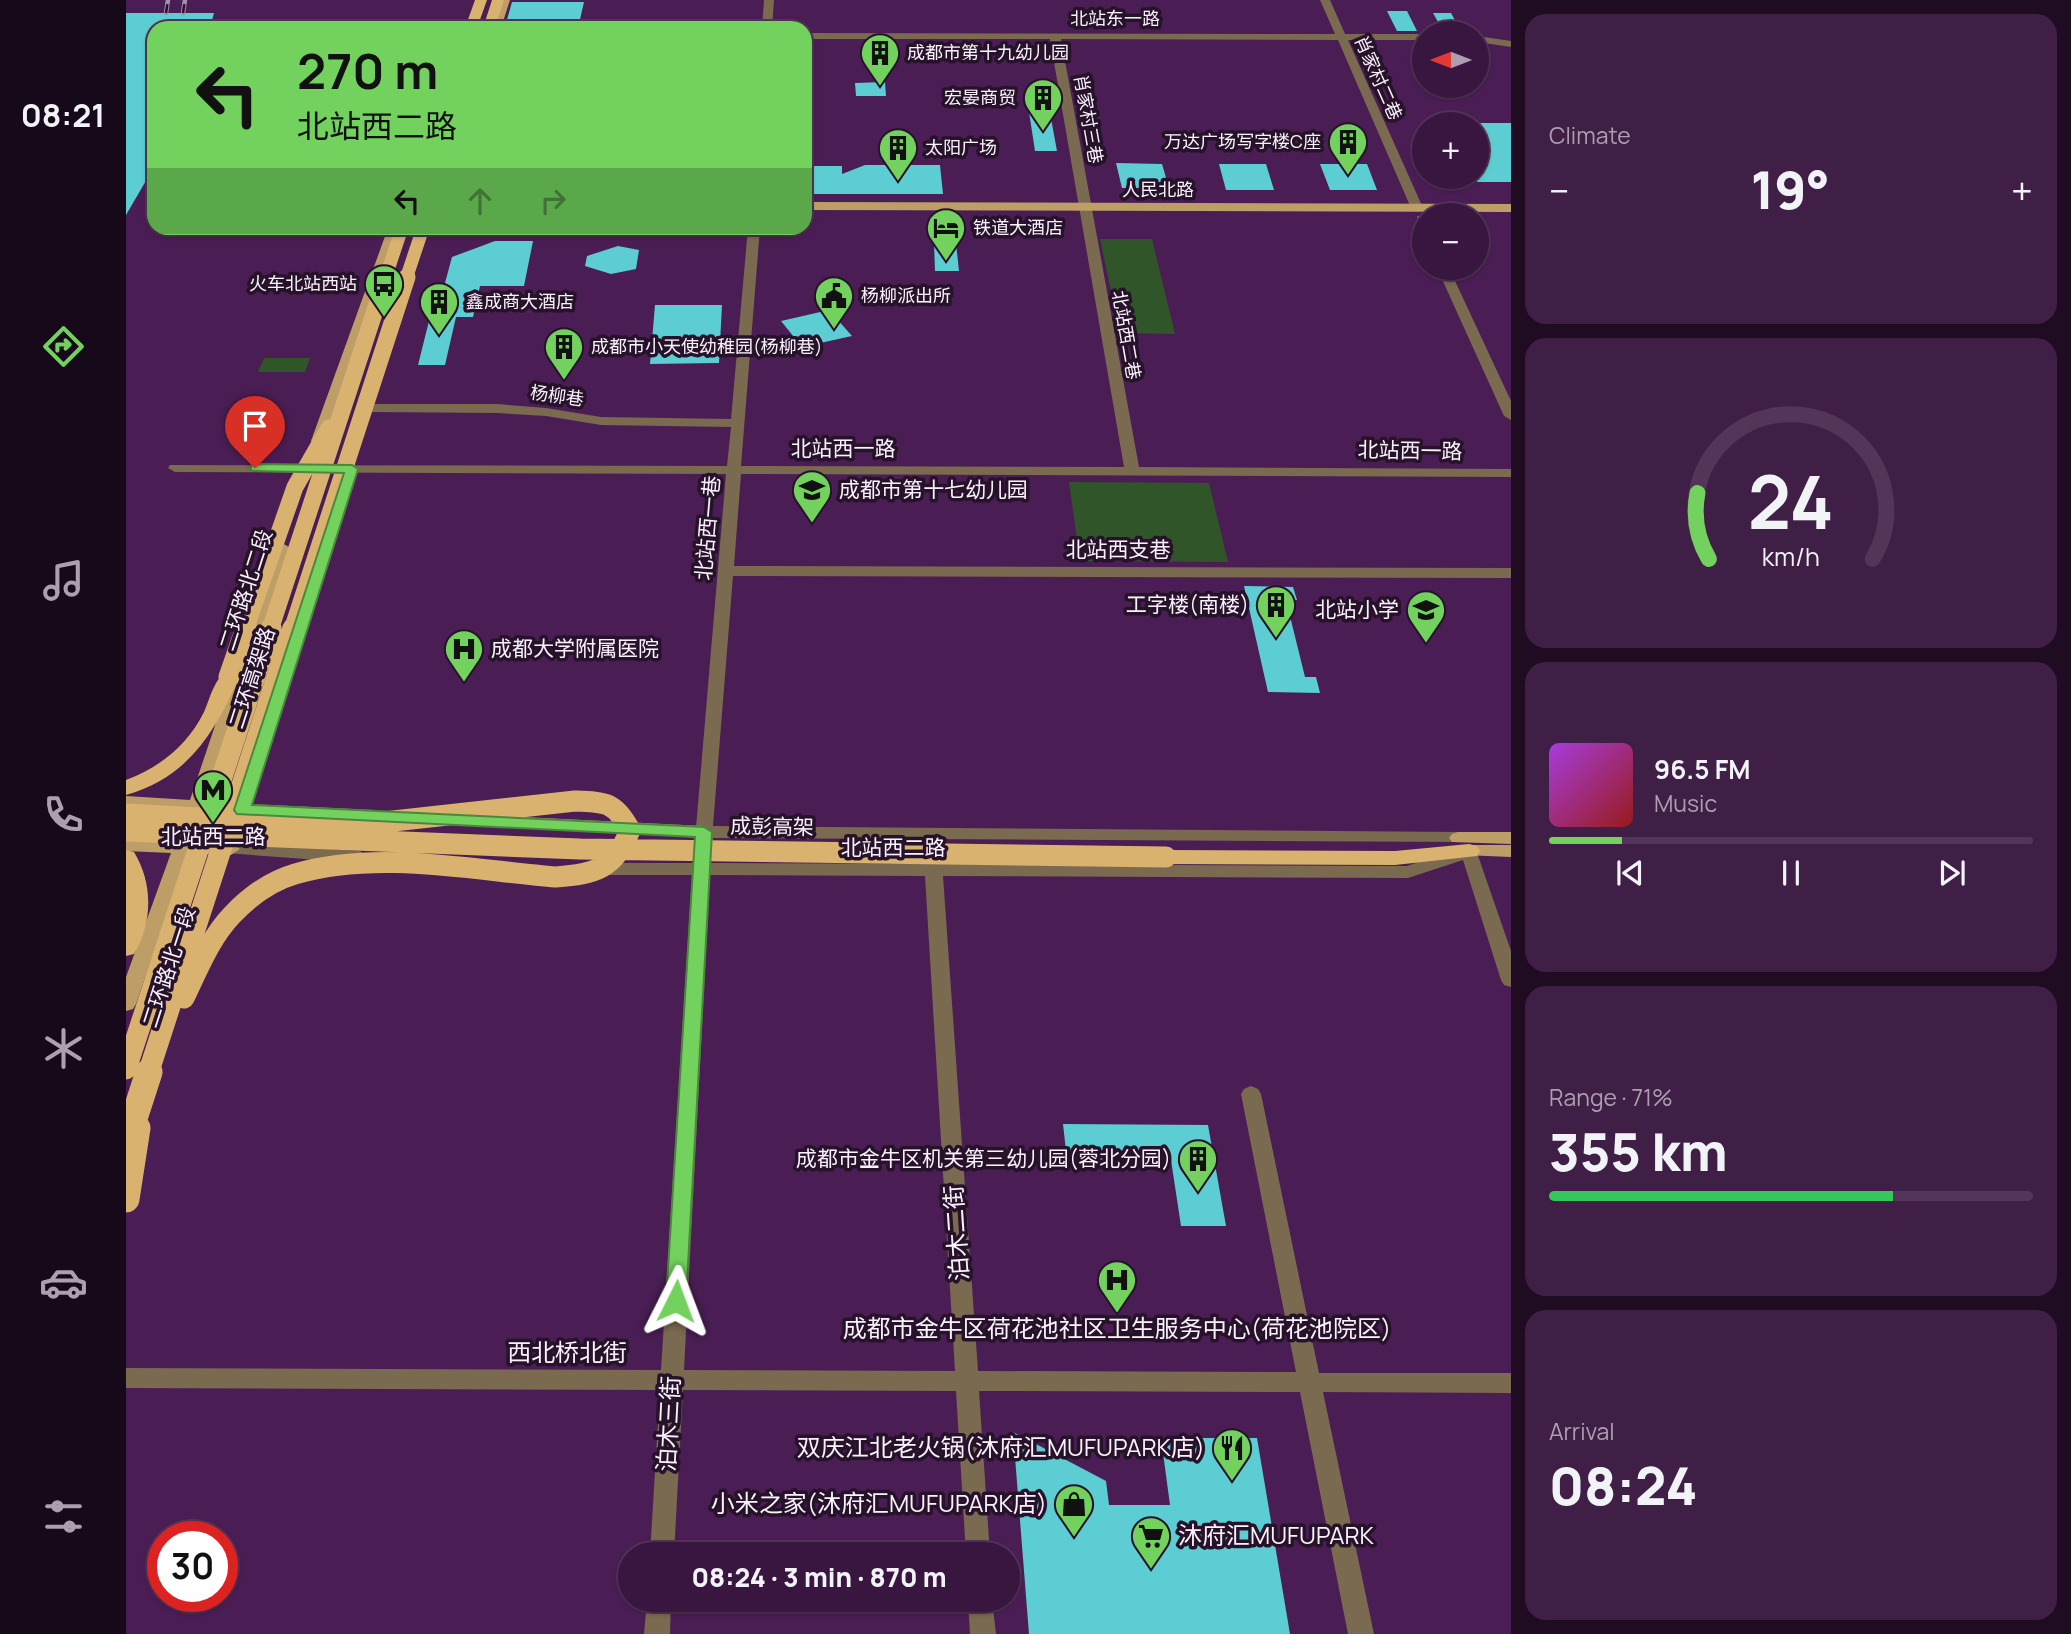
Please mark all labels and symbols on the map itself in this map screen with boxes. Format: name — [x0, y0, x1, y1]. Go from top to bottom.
street label: 北站东一路 — [1070, 6, 1160, 30]
north arrow — [1412, 21, 1489, 98]
building icon: 成都市第十九幼儿园 — [859, 32, 901, 87]
street label: 肖家村二巷 — [1350, 32, 1408, 124]
place label: 成都市第十九幼儿园 — [907, 40, 1069, 64]
street label: 肖家村三巷 — [1069, 72, 1109, 165]
building icon: 宏晏商贸 — [1022, 77, 1064, 132]
place label: 宏晏商贸 — [944, 85, 1016, 109]
building icon: 万达广场写字楼C座 — [1327, 121, 1369, 176]
building icon: 太阳广场 — [877, 127, 919, 182]
place label: 万达广场写字楼C座 — [1164, 129, 1321, 153]
place label: 太阳广场 — [925, 135, 997, 159]
street label: 人民北路 — [1122, 177, 1194, 201]
hotel icon: 铁道大酒店 — [925, 207, 967, 262]
place label: 铁道大酒店 — [973, 215, 1063, 239]
bus stop icon: 火车北站西站 — [363, 263, 405, 318]
place label: 火车北站西站 — [249, 271, 357, 295]
public building icon: 杨柳派出所 — [813, 275, 855, 330]
building icon: 鑫成商大酒店 — [418, 281, 460, 336]
place label: 杨柳派出所 — [861, 283, 951, 307]
street label: 北站西二巷 — [1107, 288, 1147, 381]
place label: 鑫成商大酒店 — [466, 289, 574, 313]
building icon: 成都市小天使幼稚园(杨柳巷) — [543, 326, 585, 381]
place label: 成都市小天使幼稚园(杨柳巷) — [591, 334, 822, 358]
street label: 杨柳巷 — [529, 379, 586, 411]
pin — [225, 396, 285, 468]
street label: 北站西一路 — [791, 434, 896, 462]
street label: 北站西一路 — [1357, 435, 1463, 465]
school or university icon: 成都市第十七幼儿园 — [791, 469, 833, 524]
street label: 北站西一巷 — [688, 474, 726, 581]
place label: 成都市第十七幼儿园 — [839, 475, 1028, 503]
street label: 二环路北二段 — [212, 525, 278, 654]
street label: 北站西支巷 — [1066, 535, 1171, 563]
building icon: 工字楼(南楼) — [1255, 584, 1297, 639]
school or university icon: 北站小学 — [1405, 589, 1447, 644]
place label: 工字楼(南楼) — [1126, 590, 1249, 618]
place label: 北站小学 — [1315, 595, 1399, 623]
street label: 二环高架路 — [222, 623, 281, 732]
hospital icon: 成都大学附属医院 — [443, 628, 485, 683]
place label: 成都大学附属医院 — [491, 634, 659, 662]
metro station icon: 北站西二路 — [192, 769, 234, 824]
street label: 成彭高架 — [730, 811, 814, 841]
place label: 北站西二路 — [161, 822, 266, 850]
street label: 北站西二路 — [841, 833, 946, 861]
street label: 二环路北一段 — [135, 902, 201, 1031]
building icon: 成都市金牛区机关第三幼儿园(蓉北分园) — [1177, 1138, 1219, 1193]
place label: 成都市金牛区机关第三幼儿园(蓉北分园) — [796, 1144, 1171, 1172]
street label: 泊木二街 — [936, 1184, 975, 1282]
hospital icon: 成都市金牛区荷花池社区卫生服务中心(荷花池院区) — [1096, 1259, 1138, 1314]
position arrow — [639, 1264, 713, 1338]
place label: 成都市金牛区荷花池社区卫生服务中心(荷花池院区) — [843, 1311, 1391, 1344]
street label: 西北桥北街 — [507, 1335, 627, 1368]
street label: 泊木三街 — [649, 1375, 686, 1473]
restaurant icon: 双庆江北老火锅(沐府汇MUFUPARK店) — [1211, 1427, 1253, 1482]
place label: 双庆江北老火锅(沐府汇MUFUPARK店) — [797, 1430, 1205, 1463]
shop icon: 小米之家(沐府汇MUFUPARK店) — [1053, 1483, 1095, 1538]
place label: 小米之家(沐府汇MUFUPARK店) — [711, 1486, 1047, 1519]
supermarket icon: 沐府汇MUFUPARK — [1130, 1515, 1172, 1570]
place label: 沐府汇MUFUPARK — [1178, 1518, 1375, 1551]
speed limit sign: 30 — [147, 1521, 238, 1612]

